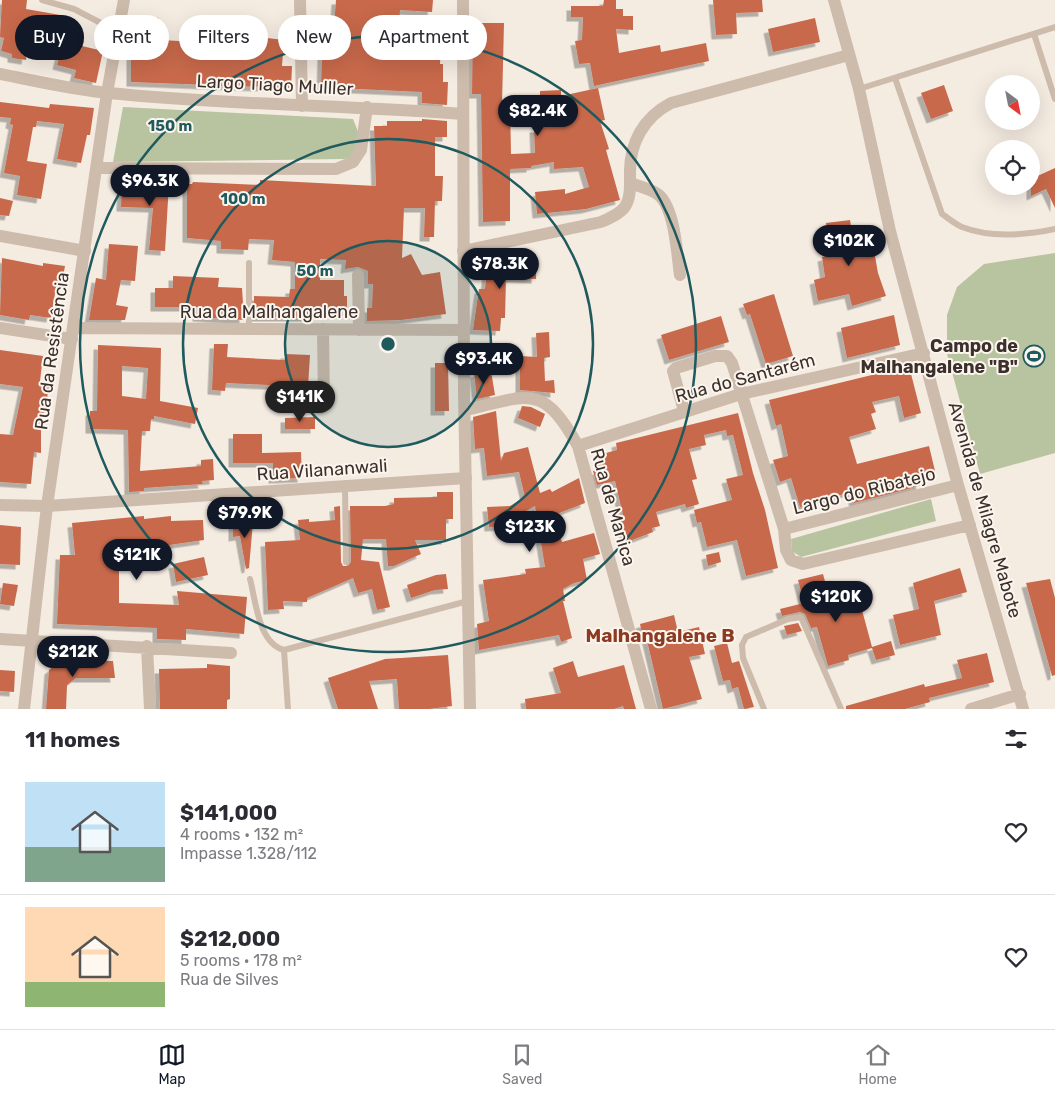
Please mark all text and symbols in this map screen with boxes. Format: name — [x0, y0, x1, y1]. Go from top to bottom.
chip: Buy — [15, 15, 84, 60]
chip: Rent — [94, 15, 169, 60]
chip: Filters — [179, 15, 268, 60]
chip: New — [278, 15, 351, 60]
chip: Apartment — [361, 15, 487, 60]
street label: Largo Tiago Mulller — [196, 70, 354, 100]
north arrow — [985, 75, 1040, 130]
map controls — [985, 75, 1040, 195]
pin: $82.4K — [497, 94, 579, 137]
text: $82.4K — [509, 101, 567, 120]
text: 150 m — [148, 117, 192, 135]
button: locate — [985, 140, 1040, 195]
pin: $96.3K — [109, 164, 191, 207]
text: $96.3K — [122, 171, 178, 190]
text: 100 m — [221, 190, 265, 208]
pin: $102K — [814, 224, 884, 267]
text: $102K — [824, 231, 874, 250]
pin: $78.3K — [459, 248, 541, 290]
text: $78.3K — [472, 254, 528, 273]
text: 50 m — [297, 262, 333, 280]
street label: Rua da Resistência — [30, 271, 74, 431]
street label: Rua da Malhangalene — [180, 301, 358, 323]
centre of rings — [379, 335, 397, 353]
place label: Campo de Malhangalene "B" — [861, 335, 1018, 378]
pin: $93.4K — [443, 342, 525, 385]
sports icon: Campo de Malhangalene "B" — [1022, 344, 1046, 368]
text: $93.4K — [455, 349, 513, 368]
street label: Rua do Santarém — [673, 349, 817, 407]
pin: $141K — [265, 380, 335, 423]
text: $141K — [276, 387, 324, 406]
street label: Avenida de Milagre Mabote — [944, 399, 1026, 621]
street label: Rua de Manica — [586, 446, 640, 568]
street label: Rua Vilananwali — [256, 454, 388, 486]
street label: Largo do Ribatejo — [790, 463, 938, 519]
pin: $79.9K — [204, 496, 286, 539]
text: $79.9K — [218, 503, 272, 522]
pin: $123K — [495, 510, 565, 553]
text: $123K — [505, 517, 555, 536]
pin: $121K — [102, 538, 172, 581]
text: $121K — [113, 545, 161, 564]
pin: $120K — [801, 580, 871, 623]
text: $120K — [811, 587, 861, 606]
district label: Malhangalene B — [585, 624, 735, 647]
pin: $212K — [38, 636, 108, 678]
text: $212K — [48, 642, 98, 661]
icon: filters — [1002, 725, 1030, 753]
text: 11 homes — [25, 727, 120, 752]
text: $141,000 — [180, 800, 277, 825]
icon: home — [65, 802, 125, 862]
icon: heart — [1002, 818, 1030, 846]
text: 4 rooms · 132 m² — [180, 825, 303, 844]
text: Impasse 1.328/112 — [180, 844, 317, 863]
text: $212,000 — [180, 926, 280, 951]
icon: home — [65, 927, 125, 987]
icon: heart — [1002, 943, 1030, 971]
text: 5 rooms · 178 m² — [180, 951, 302, 970]
text: Rua de Silves — [180, 970, 279, 989]
tab: Map — [158, 1041, 186, 1088]
tab: Saved — [502, 1041, 542, 1088]
tab: Home — [859, 1041, 897, 1088]

